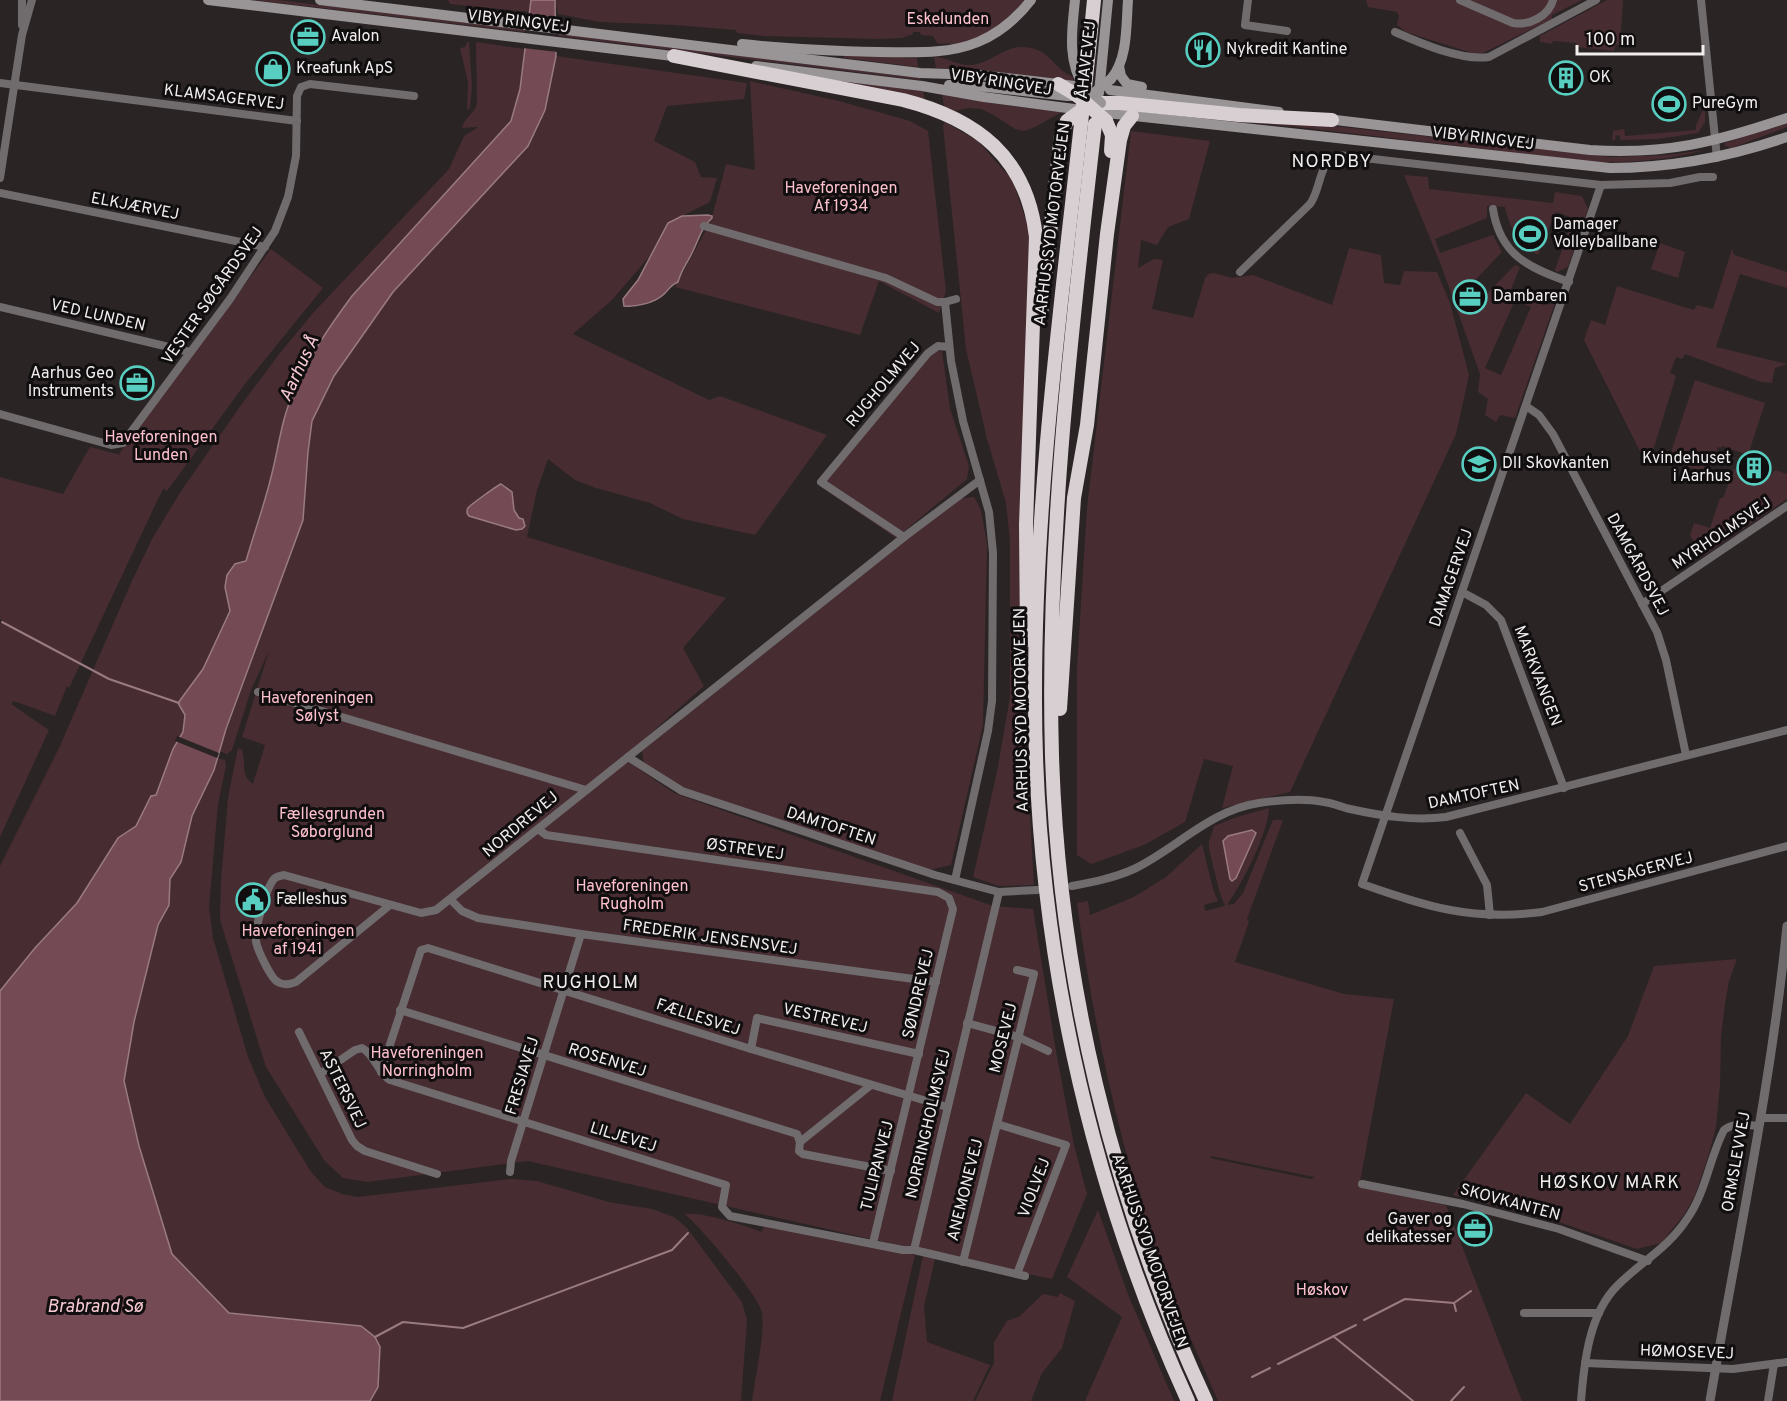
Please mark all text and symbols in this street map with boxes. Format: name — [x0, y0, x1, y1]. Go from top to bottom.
street label: VIBY RINGVEJ — [466, 6, 570, 38]
park label: Eskelunden — [907, 10, 989, 30]
scale bar — [1577, 18, 1703, 56]
office icon: Avalon — [290, 19, 326, 55]
street label: ÅHAVEVEJ — [1072, 20, 1101, 100]
place label: Avalon — [331, 27, 379, 47]
text: 100 m — [1586, 29, 1635, 52]
restaurant icon: Nykredit Kantine — [1185, 32, 1221, 68]
place label: Nykredit Kantine — [1226, 40, 1347, 60]
shop icon: Kreafunk ApS — [255, 51, 291, 87]
place label: Kreafunk ApS — [296, 59, 393, 79]
building icon: OK — [1548, 60, 1584, 96]
street label: VIBY RINGVEJ — [949, 65, 1053, 101]
place label: OK — [1589, 68, 1611, 88]
street label: KLAMSAGERVEJ — [163, 81, 285, 115]
sports icon: PureGym — [1651, 86, 1687, 122]
place label: PureGym — [1692, 94, 1758, 114]
street label: AARHUS SYD MOTORVEJEN — [1031, 121, 1075, 327]
street label: VIBY RINGVEJ — [1431, 123, 1535, 155]
district label: NORDBY — [1291, 151, 1373, 174]
park label: Haveforeningen Af 1934 — [785, 179, 897, 217]
street label: ELKJÆRVEJ — [89, 189, 181, 225]
place label: Damager Volleyballbane — [1553, 215, 1658, 253]
sports icon: Damager Volleyballbane — [1512, 216, 1548, 252]
street label: VESTER SØGÅRDSVEJ — [157, 223, 268, 369]
office icon: Dambaren — [1452, 279, 1488, 315]
place label: Dambaren — [1493, 287, 1567, 307]
street label: VED LUNDEN — [49, 295, 147, 337]
water label: Aarhus Å — [275, 332, 325, 406]
street label: RUGHOLMVEJ — [842, 338, 926, 432]
place label: Aarhus Geo Instruments — [28, 364, 114, 402]
office icon: Aarhus Geo Instruments — [119, 365, 155, 401]
park label: Haveforeningen Lunden — [105, 428, 217, 466]
school or university icon: DII Skovkanten — [1461, 446, 1497, 482]
place label: Kvindehuset i Aarhus — [1642, 449, 1731, 487]
building icon: Kvindehuset i Aarhus — [1736, 450, 1772, 486]
place label: DII Skovkanten — [1502, 454, 1609, 474]
street label: MYRHOLMSVEJ — [1669, 494, 1775, 574]
street label: DAMGÅRDSVEJ — [1601, 510, 1673, 620]
street label: DAMAGERVEJ — [1426, 526, 1478, 630]
street label: AARHUS SYD MOTORVEJEN — [1010, 608, 1034, 812]
street label: MARKVANGEN — [1509, 623, 1565, 729]
park label: Haveforeningen Sølyst — [261, 689, 373, 727]
street label: DAMTOFTEN — [1426, 776, 1522, 814]
street label: NORDREVEJ — [479, 788, 563, 862]
street label: DAMTOFTEN — [784, 803, 878, 851]
park label: Fællesgrunden Søborglund — [279, 805, 385, 843]
street label: ØSTREVEJ — [705, 835, 785, 865]
street label: STENSAGERVEJ — [1577, 848, 1695, 898]
park label: Haveforeningen Rugholm — [576, 877, 688, 915]
public building icon: Fælleshus — [235, 882, 271, 918]
place label: Fælleshus — [276, 890, 347, 910]
street label: FREDERIK JENSENSVEJ — [621, 916, 799, 960]
park label: Haveforeningen af 1941 — [242, 922, 354, 960]
street label: SØNDREVEJ — [899, 947, 939, 1041]
district label: RUGHOLM — [542, 972, 640, 995]
street label: FÆLLESVEJ — [653, 995, 743, 1041]
street label: VESTREVEJ — [781, 1000, 869, 1038]
street label: MOSEVEJ — [986, 1001, 1022, 1075]
street label: FRESIAVEJ — [502, 1035, 544, 1117]
street label: ROSENVEJ — [565, 1040, 649, 1082]
park label: Haveforeningen Norringholm — [371, 1044, 483, 1082]
street label: ASTERSVEJ — [314, 1046, 370, 1132]
street label: NORRINGHOLMSVEJ — [902, 1047, 956, 1201]
street label: ORMSLEVVEJ — [1718, 1110, 1756, 1214]
street label: LILJEVEJ — [587, 1118, 659, 1158]
street label: TULIPANVEJ — [857, 1119, 899, 1213]
street label: ANEMONEVEJ — [944, 1137, 988, 1243]
street label: AARHUS SYD MOTORVEJEN — [1106, 1151, 1192, 1351]
street label: VIOLVEJ — [1015, 1155, 1055, 1221]
district label: HØSKOV MARK — [1539, 1172, 1681, 1195]
street label: SKOVKANTEN — [1458, 1180, 1562, 1226]
place label: Gaver og delikatesser — [1366, 1210, 1452, 1248]
office icon: Gaver og delikatesser — [1457, 1211, 1493, 1247]
park label: Høskov — [1296, 1281, 1348, 1301]
water label: Brabrand Sø — [47, 1296, 144, 1319]
street label: HØMOSEVEJ — [1639, 1341, 1735, 1365]

